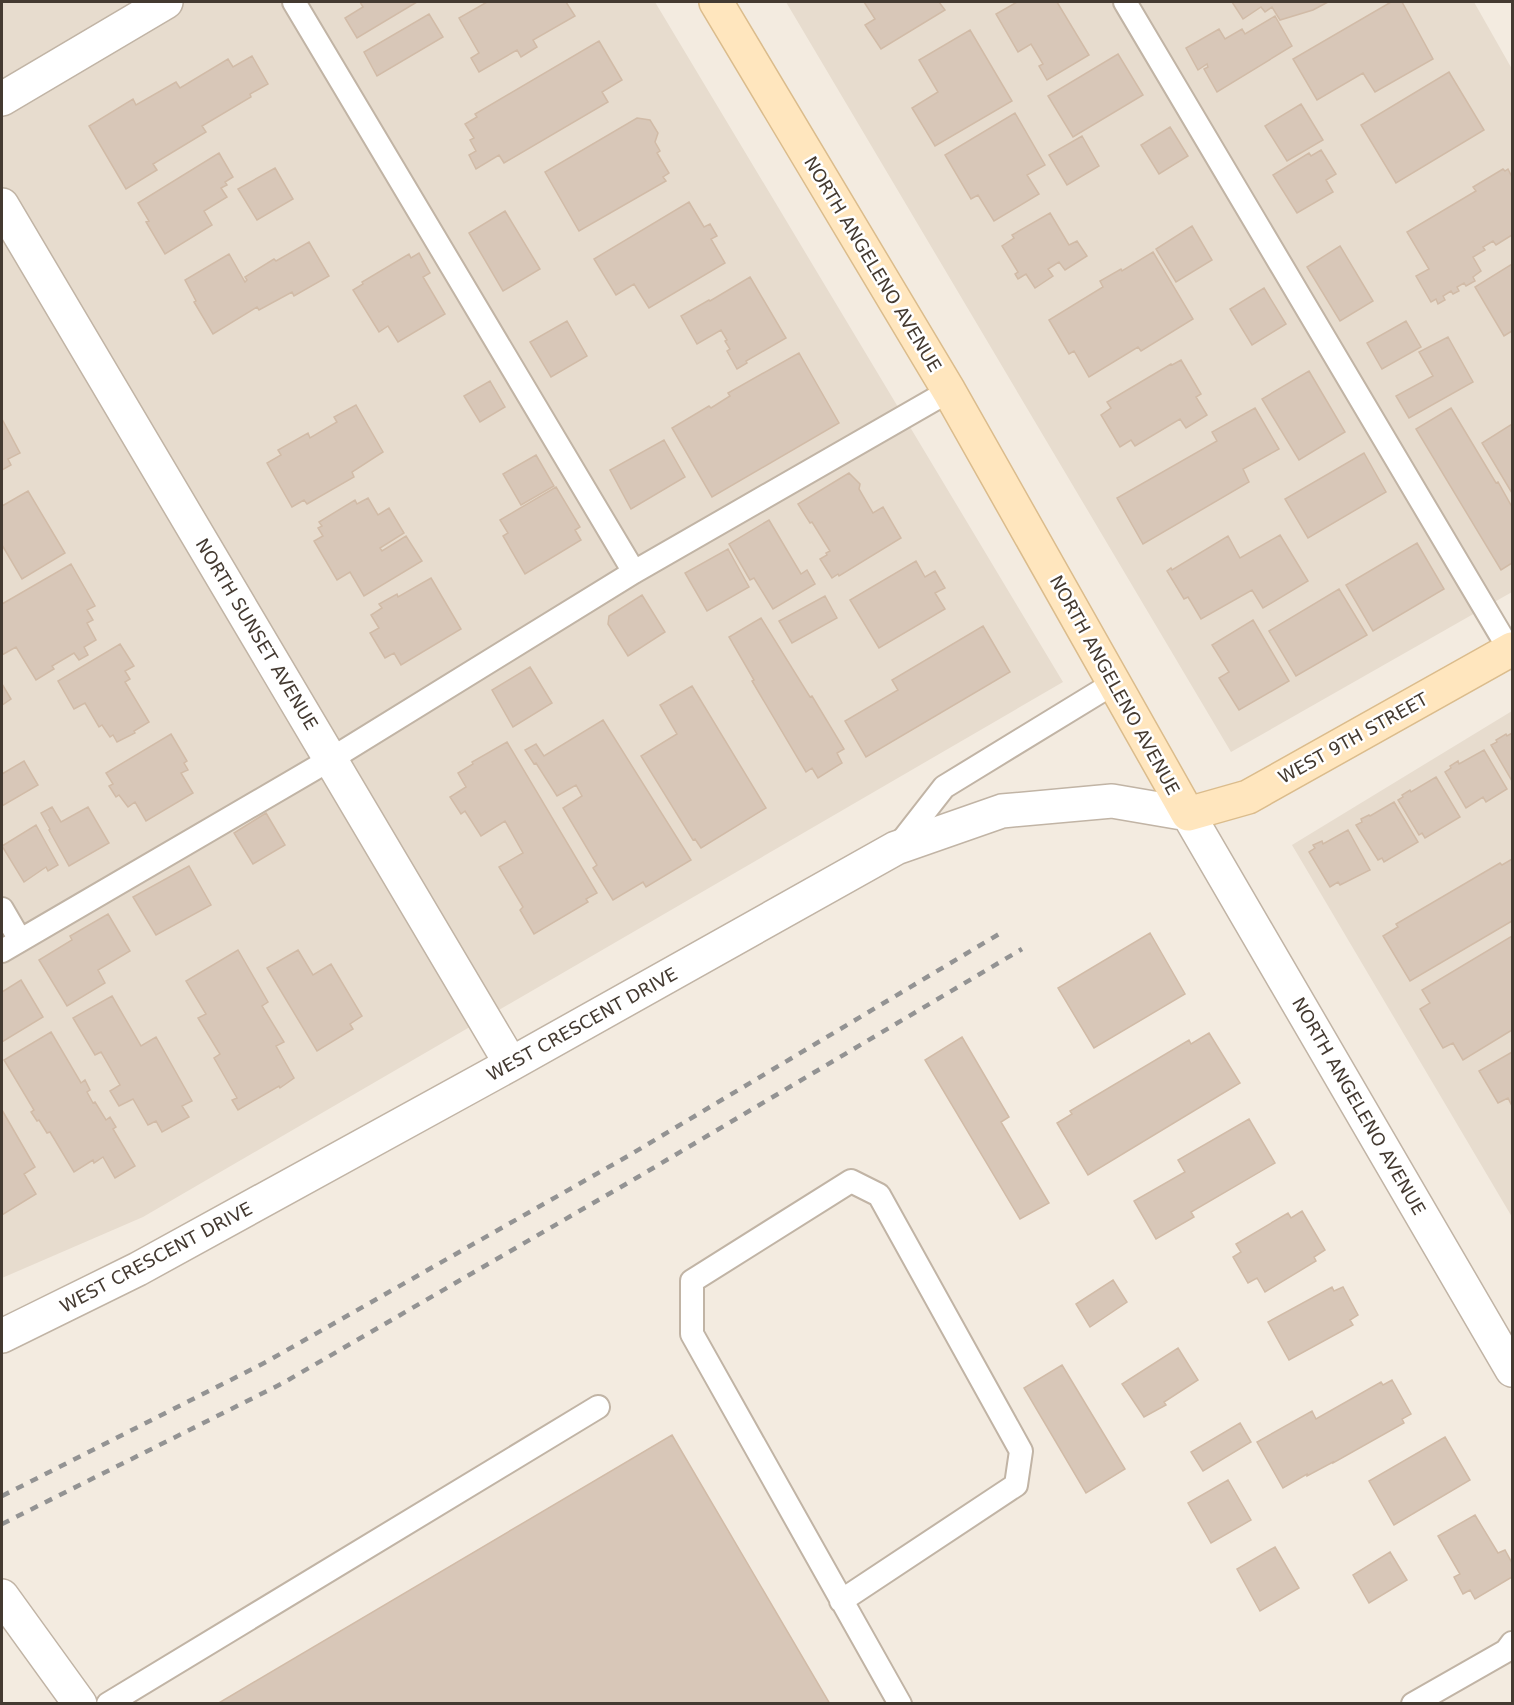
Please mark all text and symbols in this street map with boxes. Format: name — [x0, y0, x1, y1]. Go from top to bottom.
street label: NORTH ANGELENO AVENUE — [800, 152, 946, 376]
street label: NORTH SUNSET AVENUE — [191, 535, 323, 733]
street label: NORTH ANGELENO AVENUE — [1046, 572, 1184, 798]
street label: WEST 9TH STREET — [1275, 688, 1432, 788]
street label: WEST CRESCENT DRIVE — [483, 963, 681, 1085]
street label: NORTH ANGELENO AVENUE — [1288, 993, 1430, 1219]
street label: WEST CRESCENT DRIVE — [56, 1197, 256, 1317]

